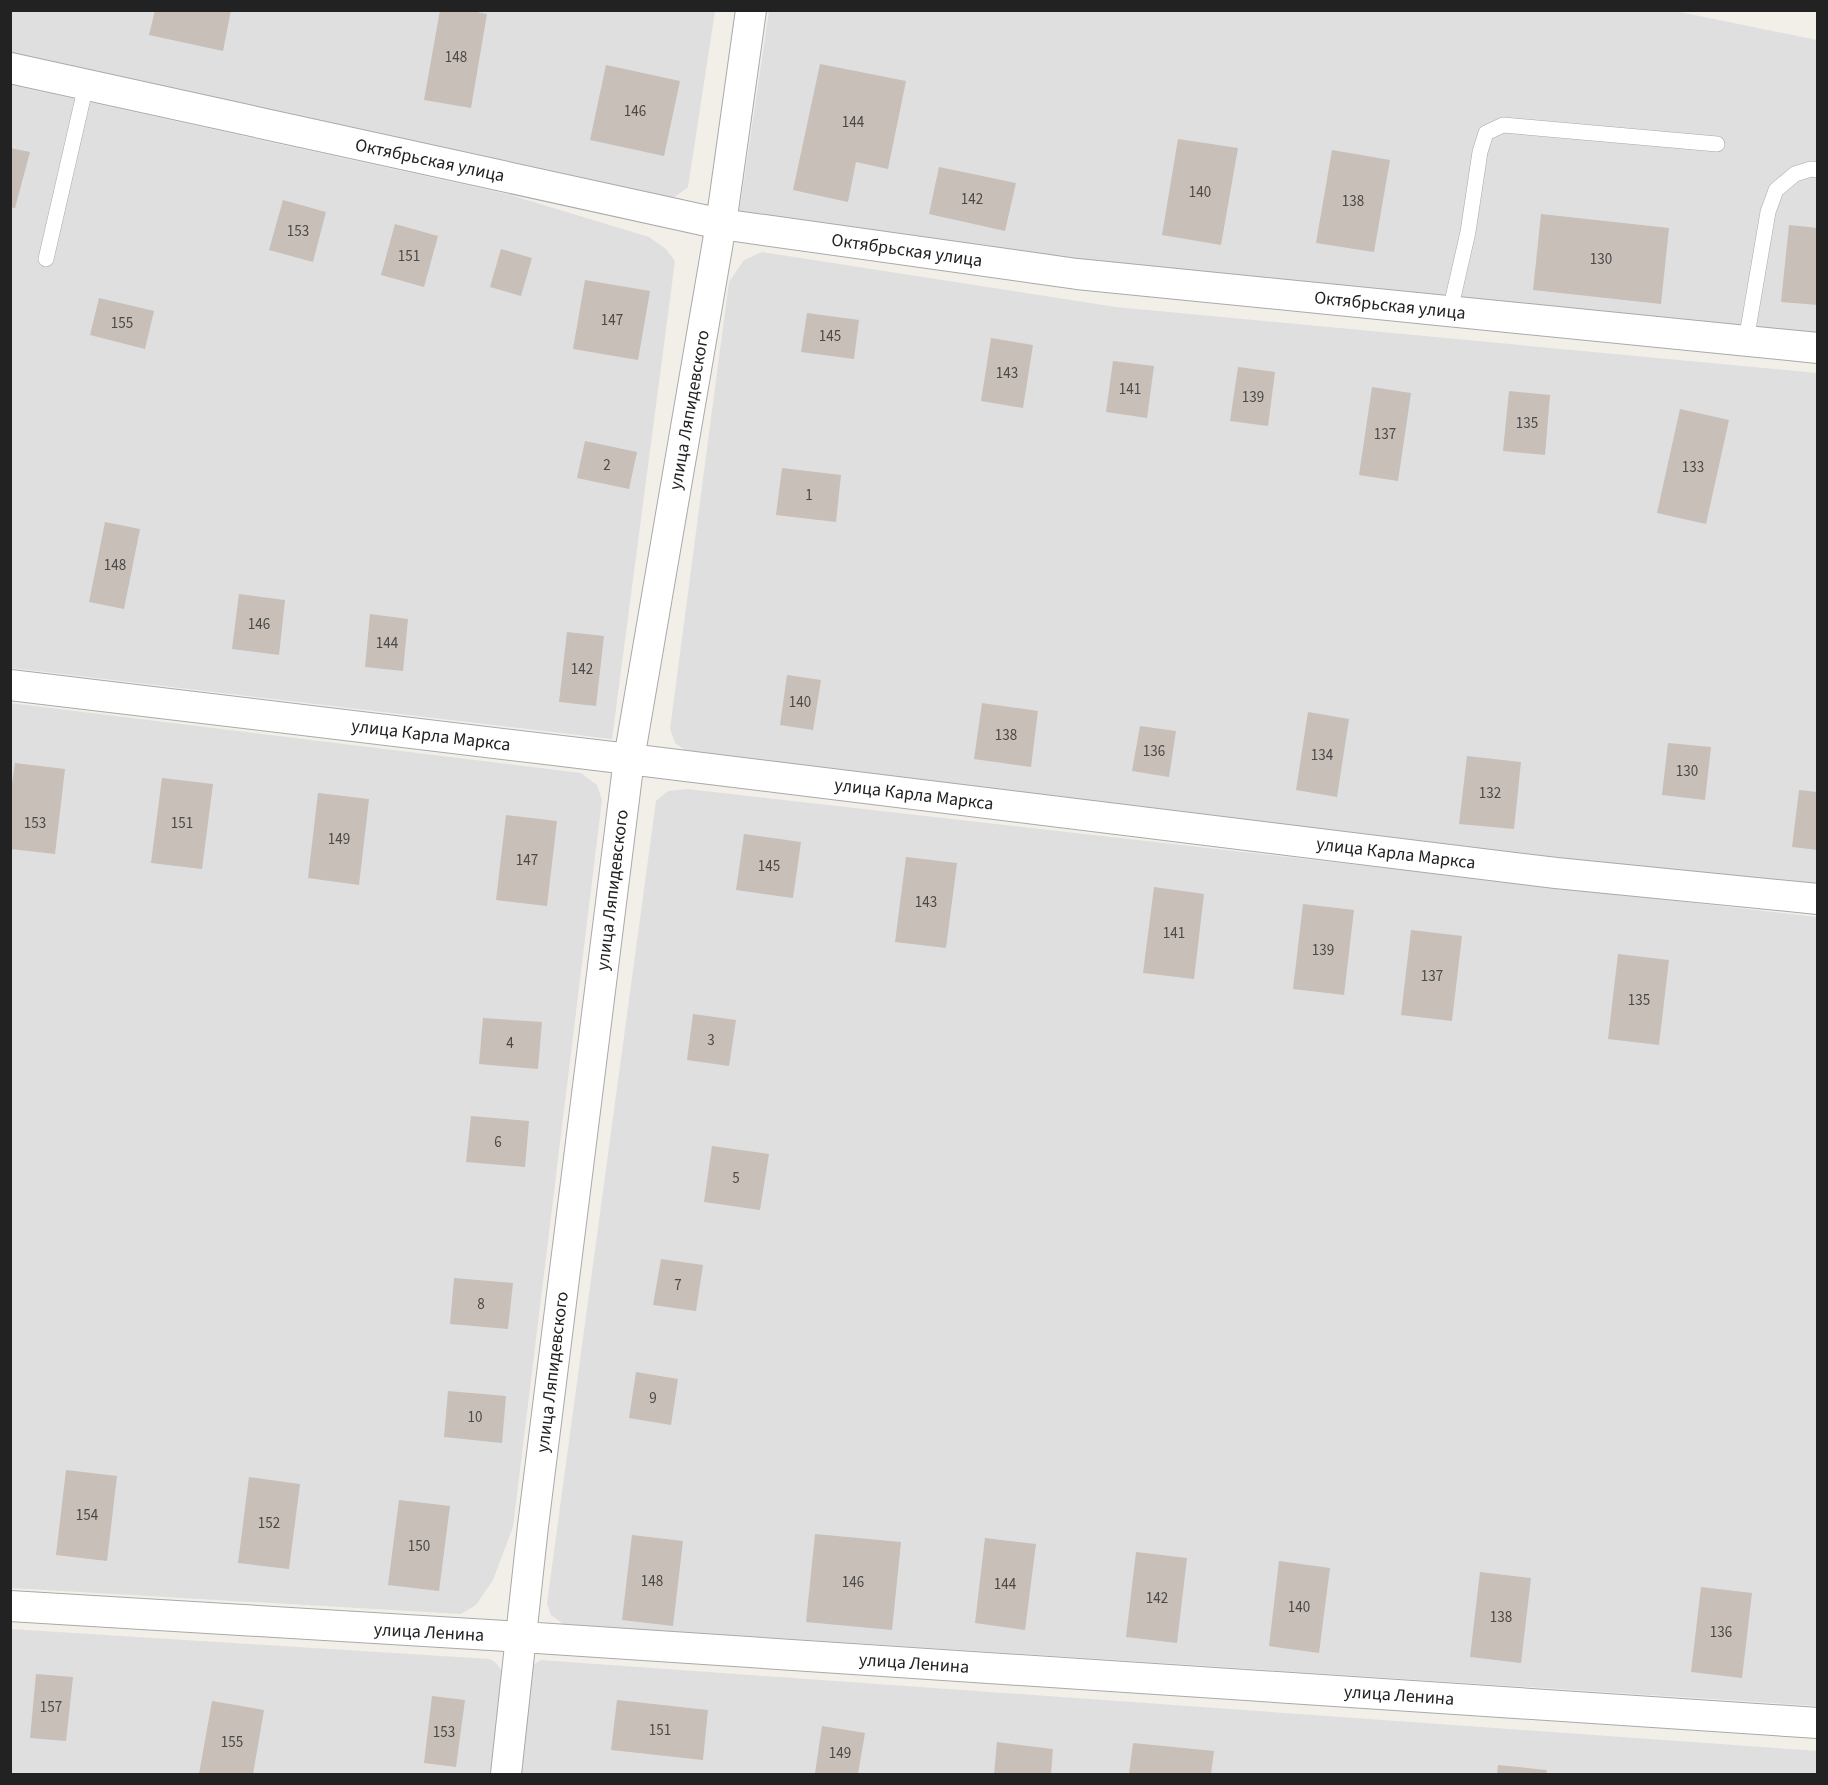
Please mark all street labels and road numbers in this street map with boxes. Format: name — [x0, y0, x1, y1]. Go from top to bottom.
street label: Октябрьская улица — [353, 132, 507, 189]
street label: Октябрьская улица — [830, 228, 984, 273]
street label: Октябрьская улица — [1313, 285, 1467, 326]
street label: улица Ляпидевского — [663, 328, 716, 492]
street label: улица Карла Маркса — [350, 713, 512, 758]
street label: улица Карла Маркса — [833, 772, 995, 817]
street label: улица Ляпидевского — [590, 808, 635, 972]
street label: улица Карла Маркса — [1315, 831, 1477, 876]
street label: улица Ляпидевского — [530, 1290, 575, 1454]
street label: улица Ленина — [373, 1617, 485, 1648]
street label: улица Ленина — [858, 1647, 970, 1680]
street label: улица Ленина — [1343, 1679, 1455, 1712]

